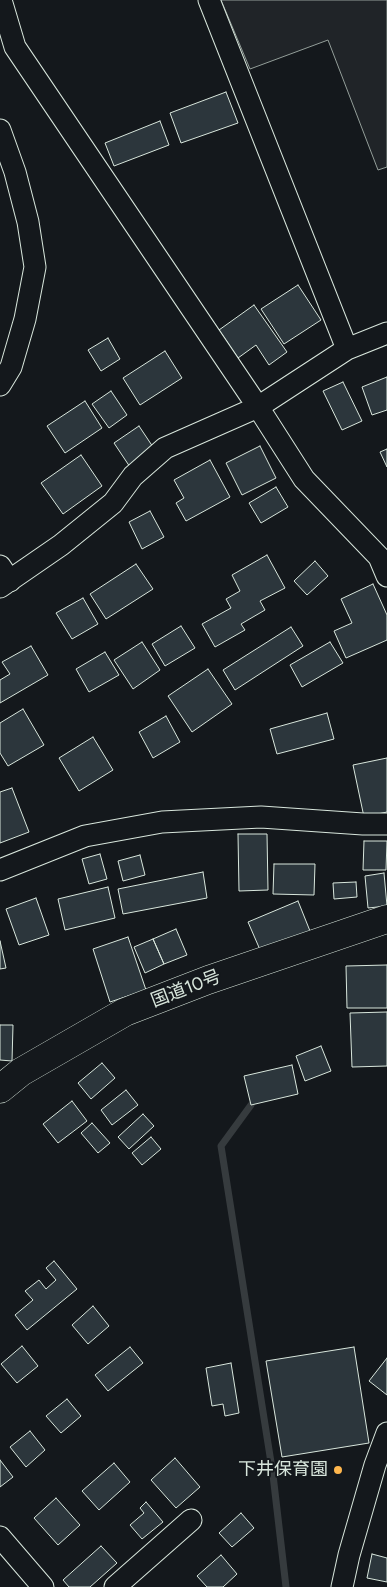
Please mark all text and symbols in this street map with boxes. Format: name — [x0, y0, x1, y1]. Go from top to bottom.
street label: 国道10号 — [148, 966, 224, 1012]
place label: 下井保育園 — [238, 1459, 328, 1481]
marker: 下井保育園 — [332, 1464, 344, 1476]

